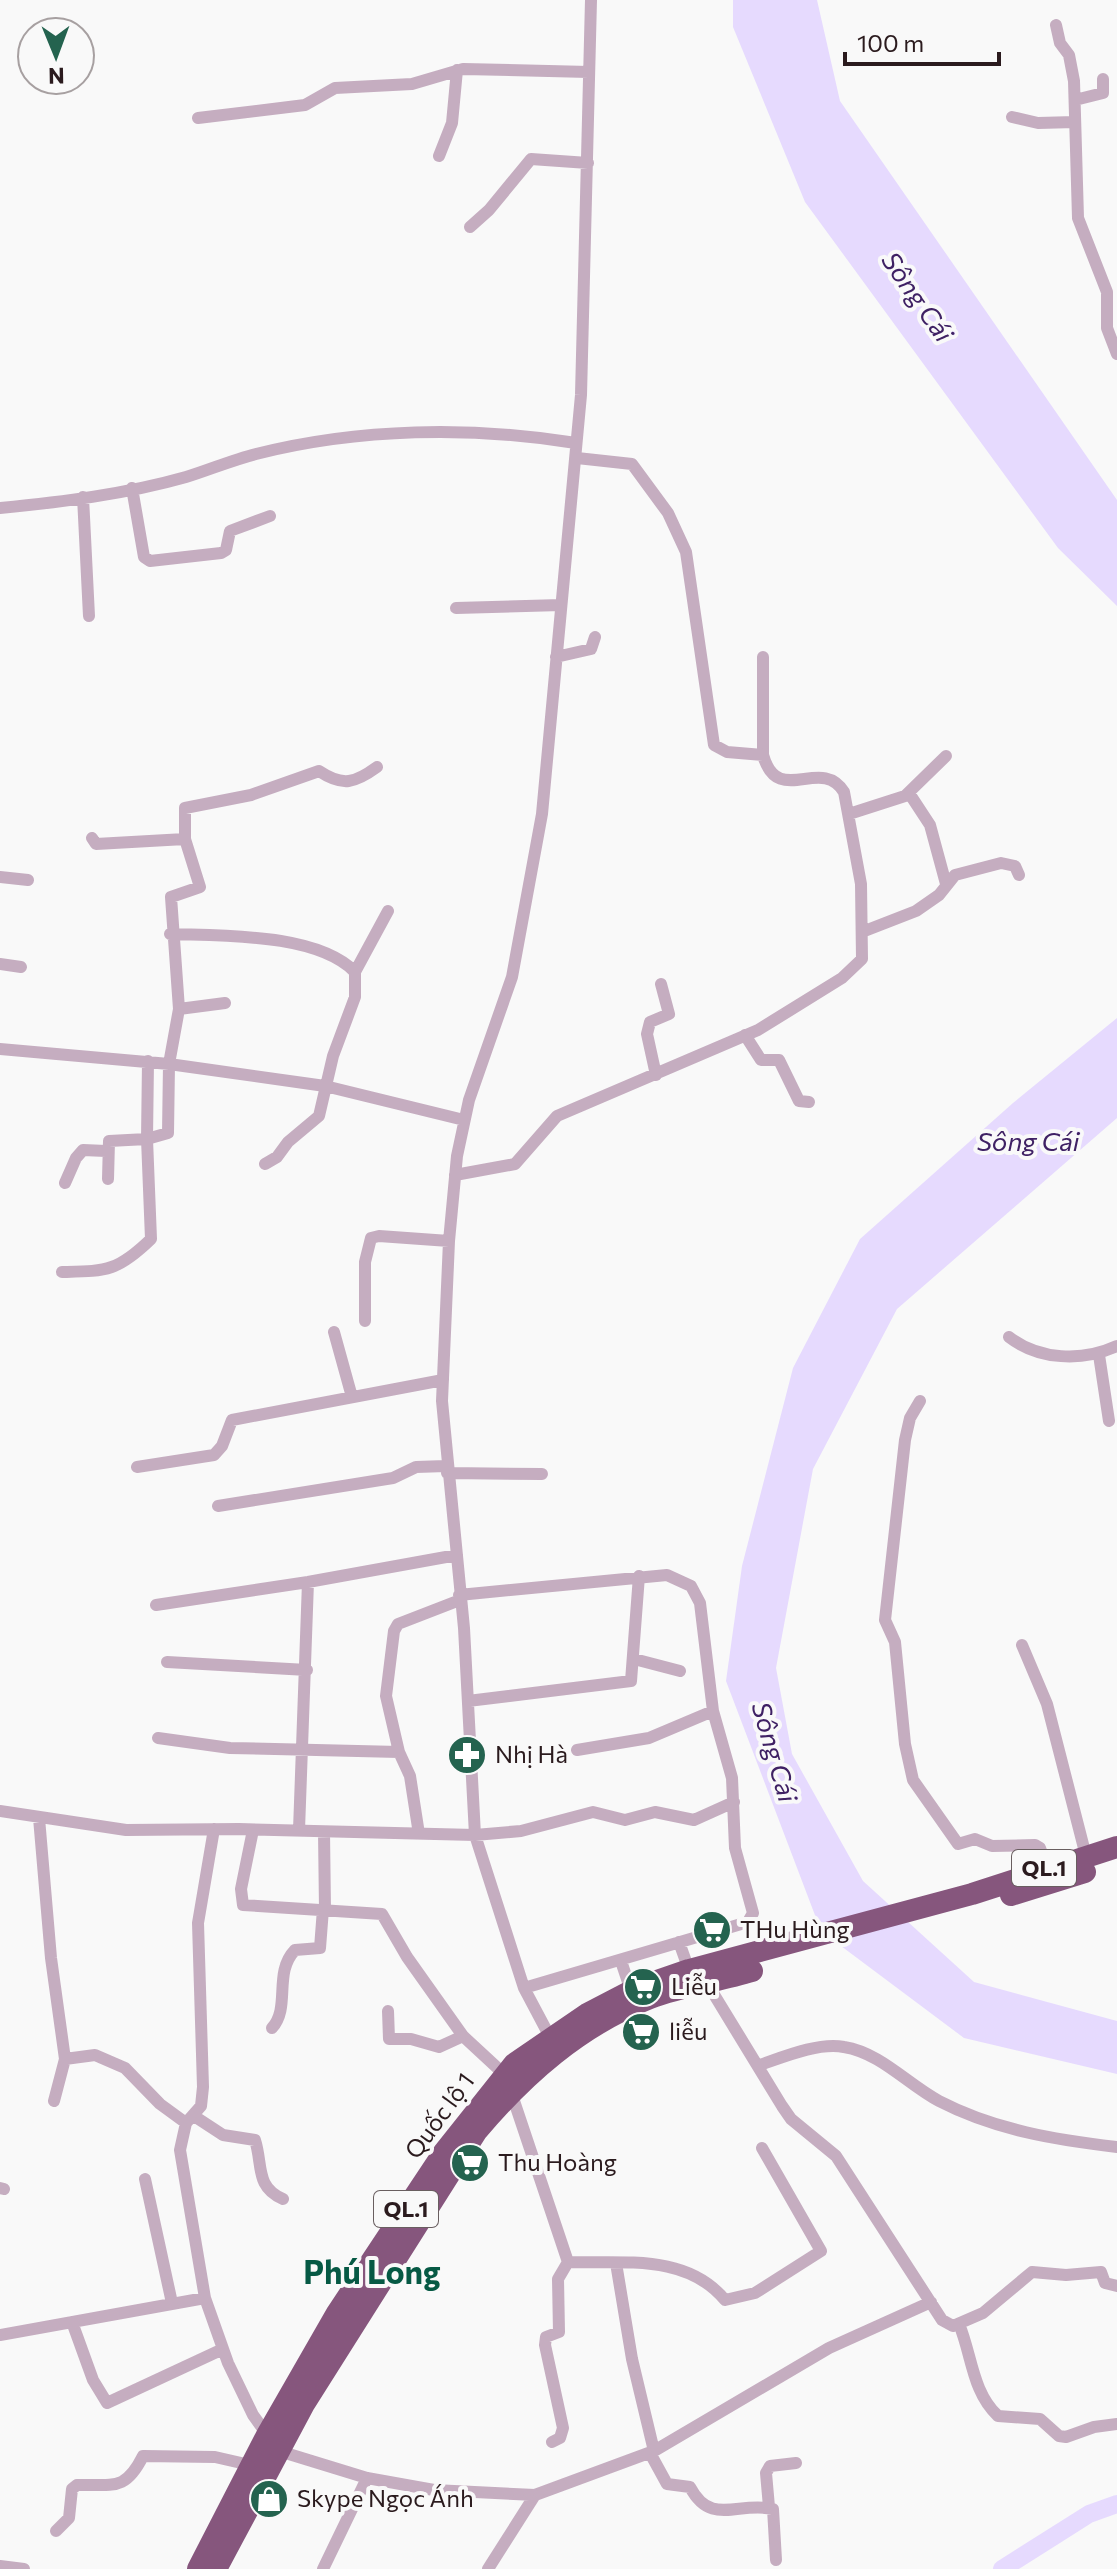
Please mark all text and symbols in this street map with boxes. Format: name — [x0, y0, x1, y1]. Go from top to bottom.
north arrow — [16, 16, 96, 96]
scale bar — [845, 16, 999, 66]
text: 100 m — [857, 28, 924, 57]
text: N — [48, 63, 65, 90]
water label: Sông Cái — [876, 245, 961, 348]
water label: Sông Cái — [977, 1125, 1081, 1156]
water label: Sông Cái — [746, 1698, 805, 1806]
pharmacy icon: Nhị Hà — [446, 1734, 488, 1776]
place label: Nhị Hà — [495, 1739, 568, 1768]
road number: QL.1 — [1012, 1850, 1076, 1886]
supermarket icon: THu Hùng — [691, 1909, 733, 1951]
place label: THu Hùng — [740, 1914, 850, 1943]
supermarket icon: Liễu — [622, 1966, 664, 2008]
place label: Liễu — [671, 1971, 717, 2000]
supermarket icon: liễu — [620, 2011, 662, 2053]
place label: liễu — [669, 2016, 707, 2045]
street label: Quốc lộ 1 — [398, 2067, 480, 2164]
supermarket icon: Thu Hoàng — [449, 2142, 491, 2184]
place label: Thu Hoàng — [498, 2147, 617, 2176]
road number: QL.1 — [374, 2191, 438, 2227]
district label: Phú Long — [303, 2251, 441, 2291]
shop icon: Skype Ngọc Ánh — [248, 2478, 290, 2520]
place label: Skype Ngọc Ánh — [297, 2483, 474, 2512]

